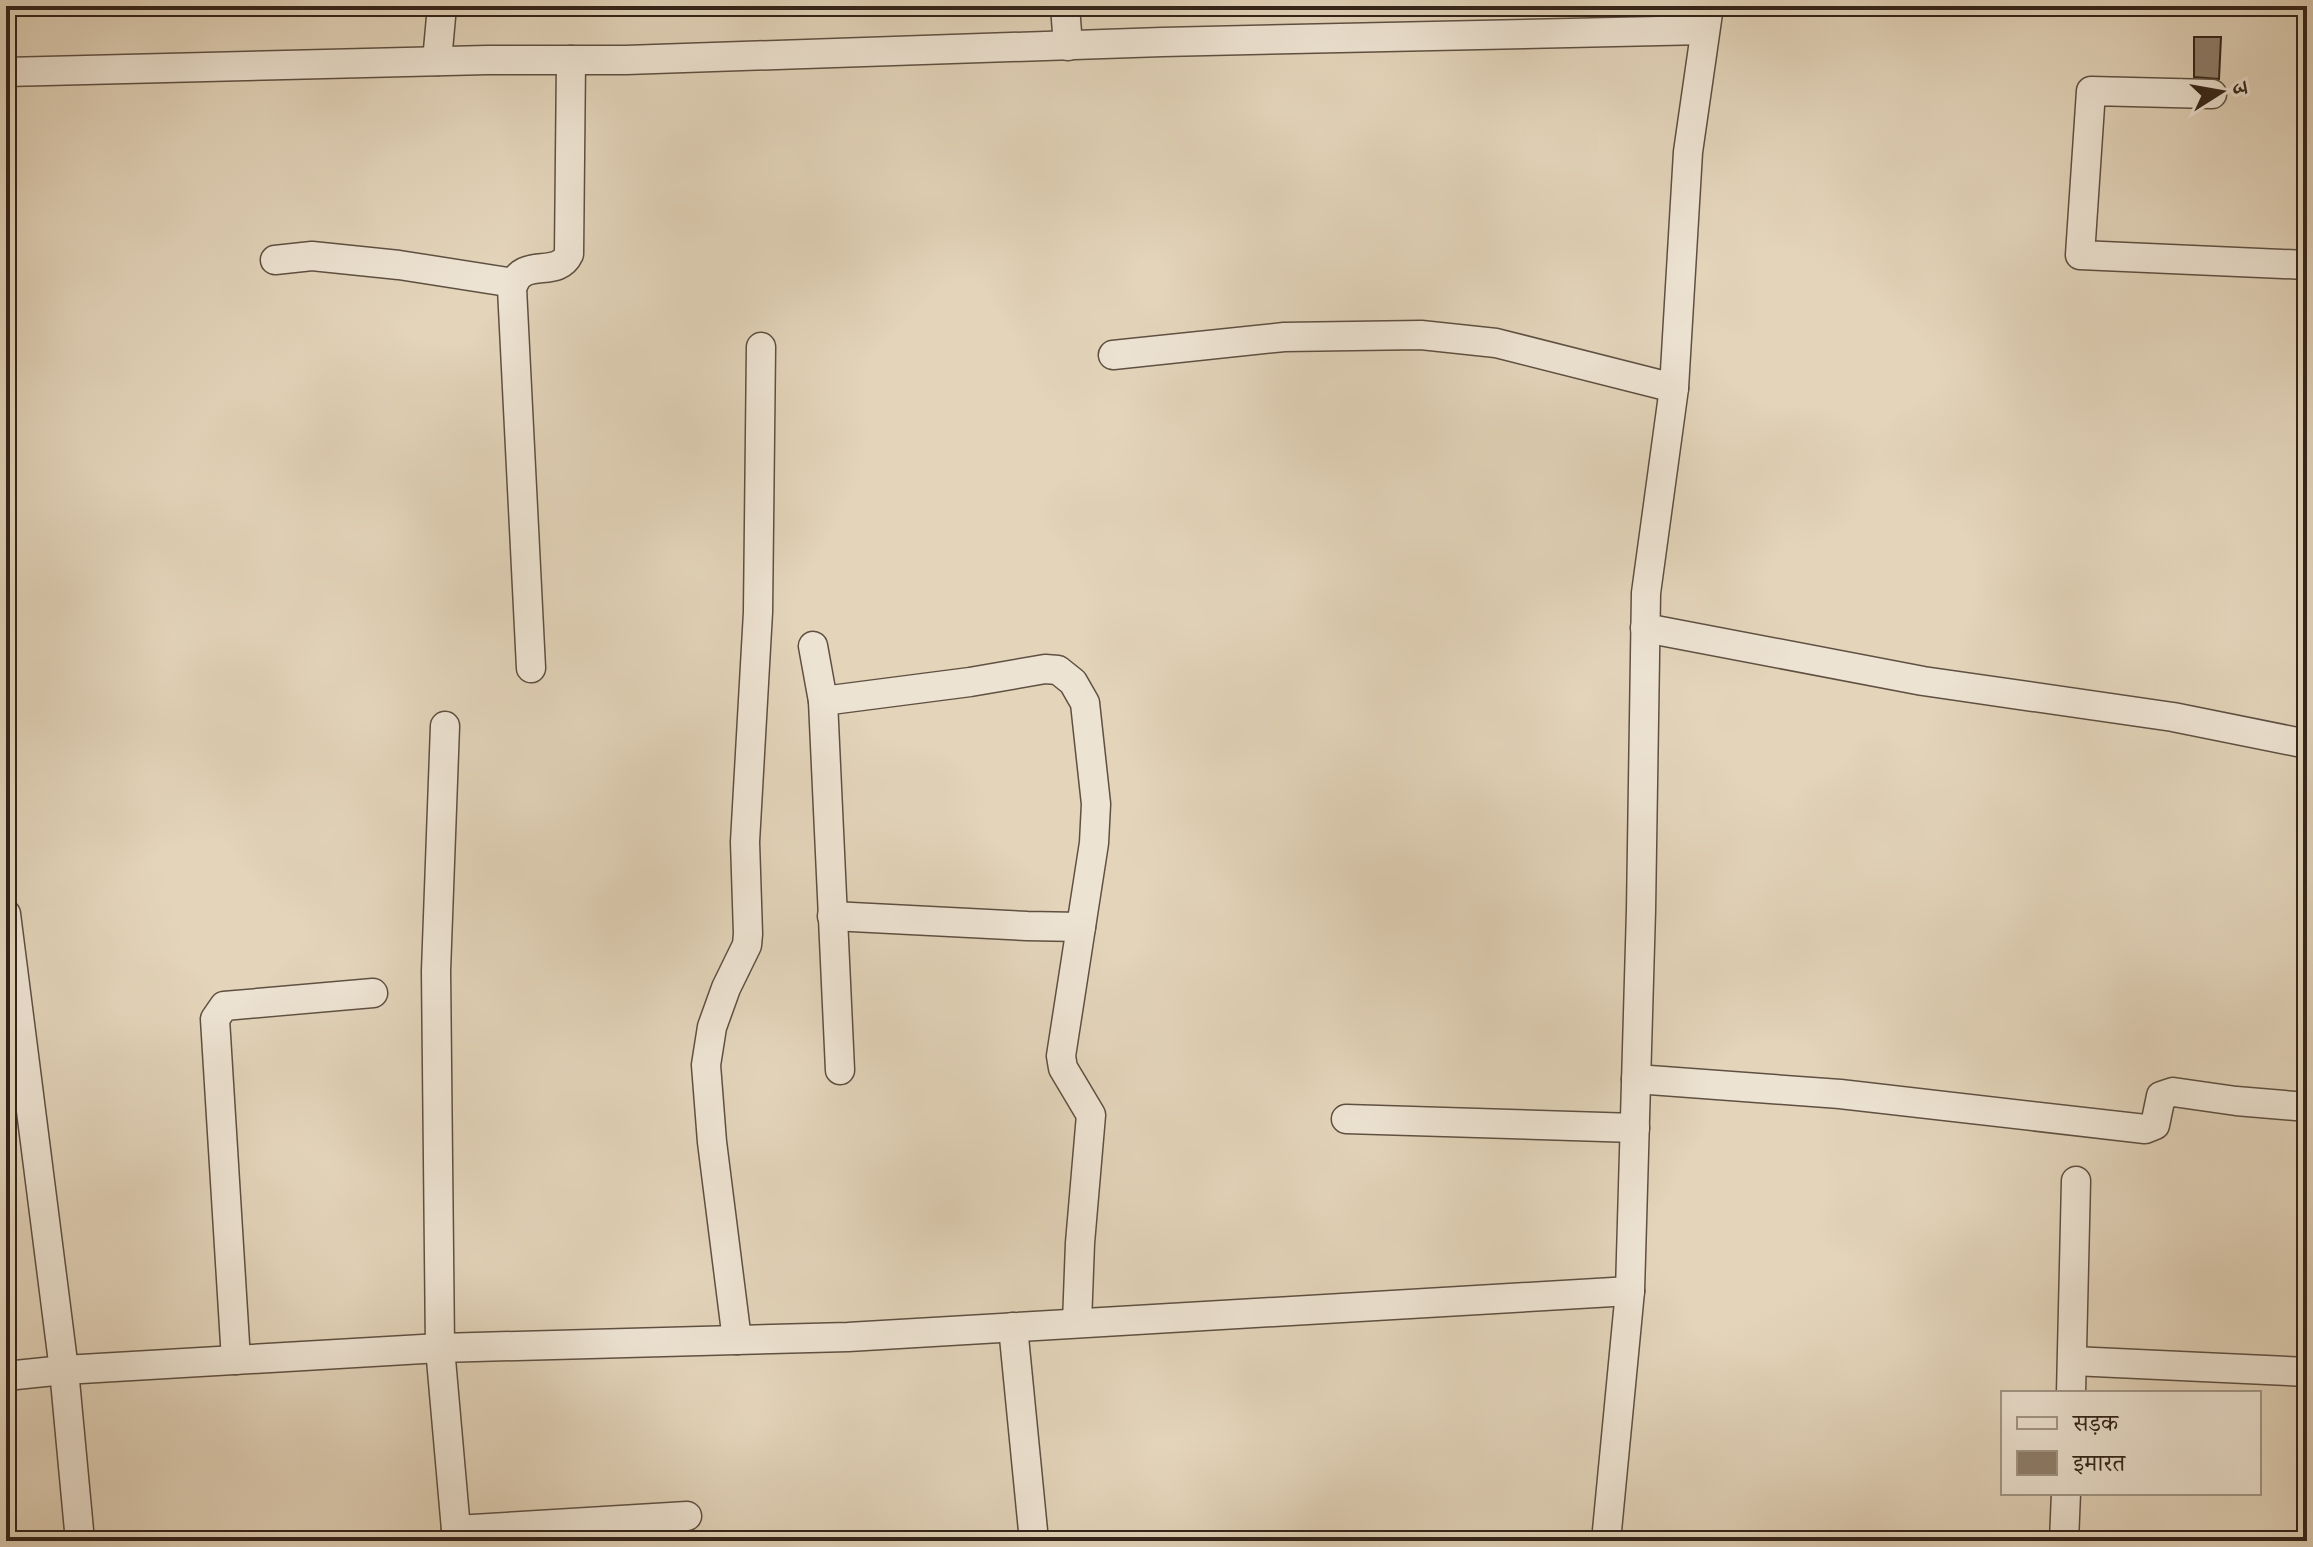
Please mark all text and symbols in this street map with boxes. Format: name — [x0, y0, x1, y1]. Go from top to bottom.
north arrow — [2181, 52, 2261, 132]
text: उ — [2225, 78, 2255, 98]
legend — [2001, 1391, 2261, 1495]
text: सड़क — [2072, 1408, 2120, 1437]
text: इमारत — [2072, 1448, 2126, 1477]

